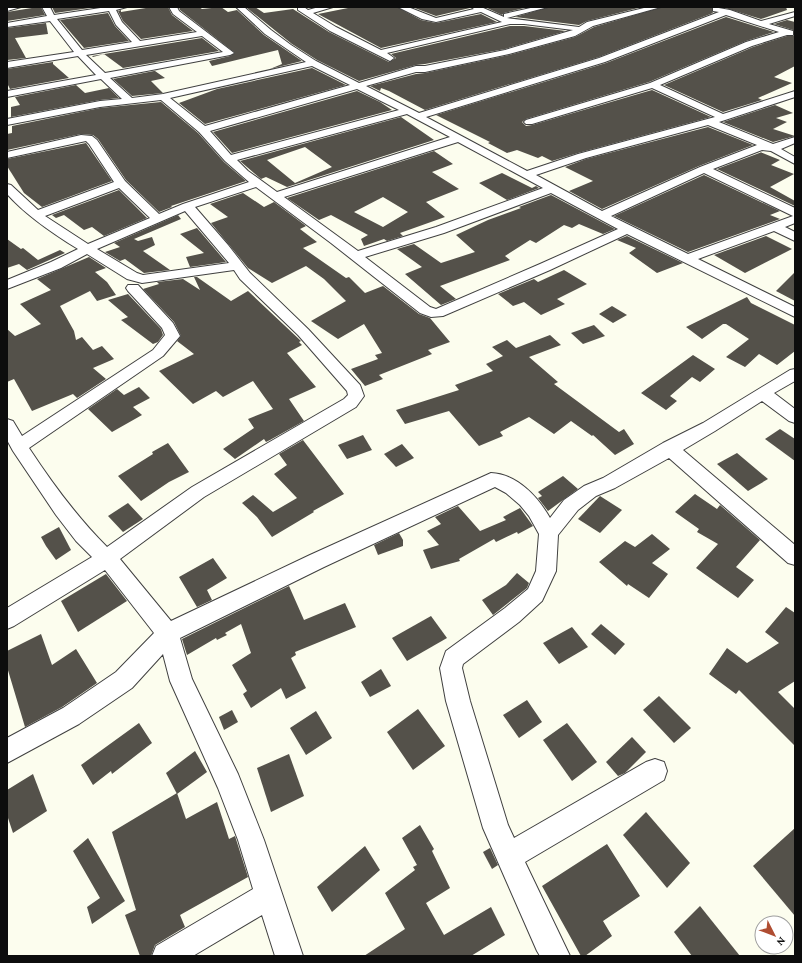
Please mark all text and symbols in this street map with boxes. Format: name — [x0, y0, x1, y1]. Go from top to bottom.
north arrow — [754, 915, 794, 955]
text: N — [774, 935, 788, 949]

